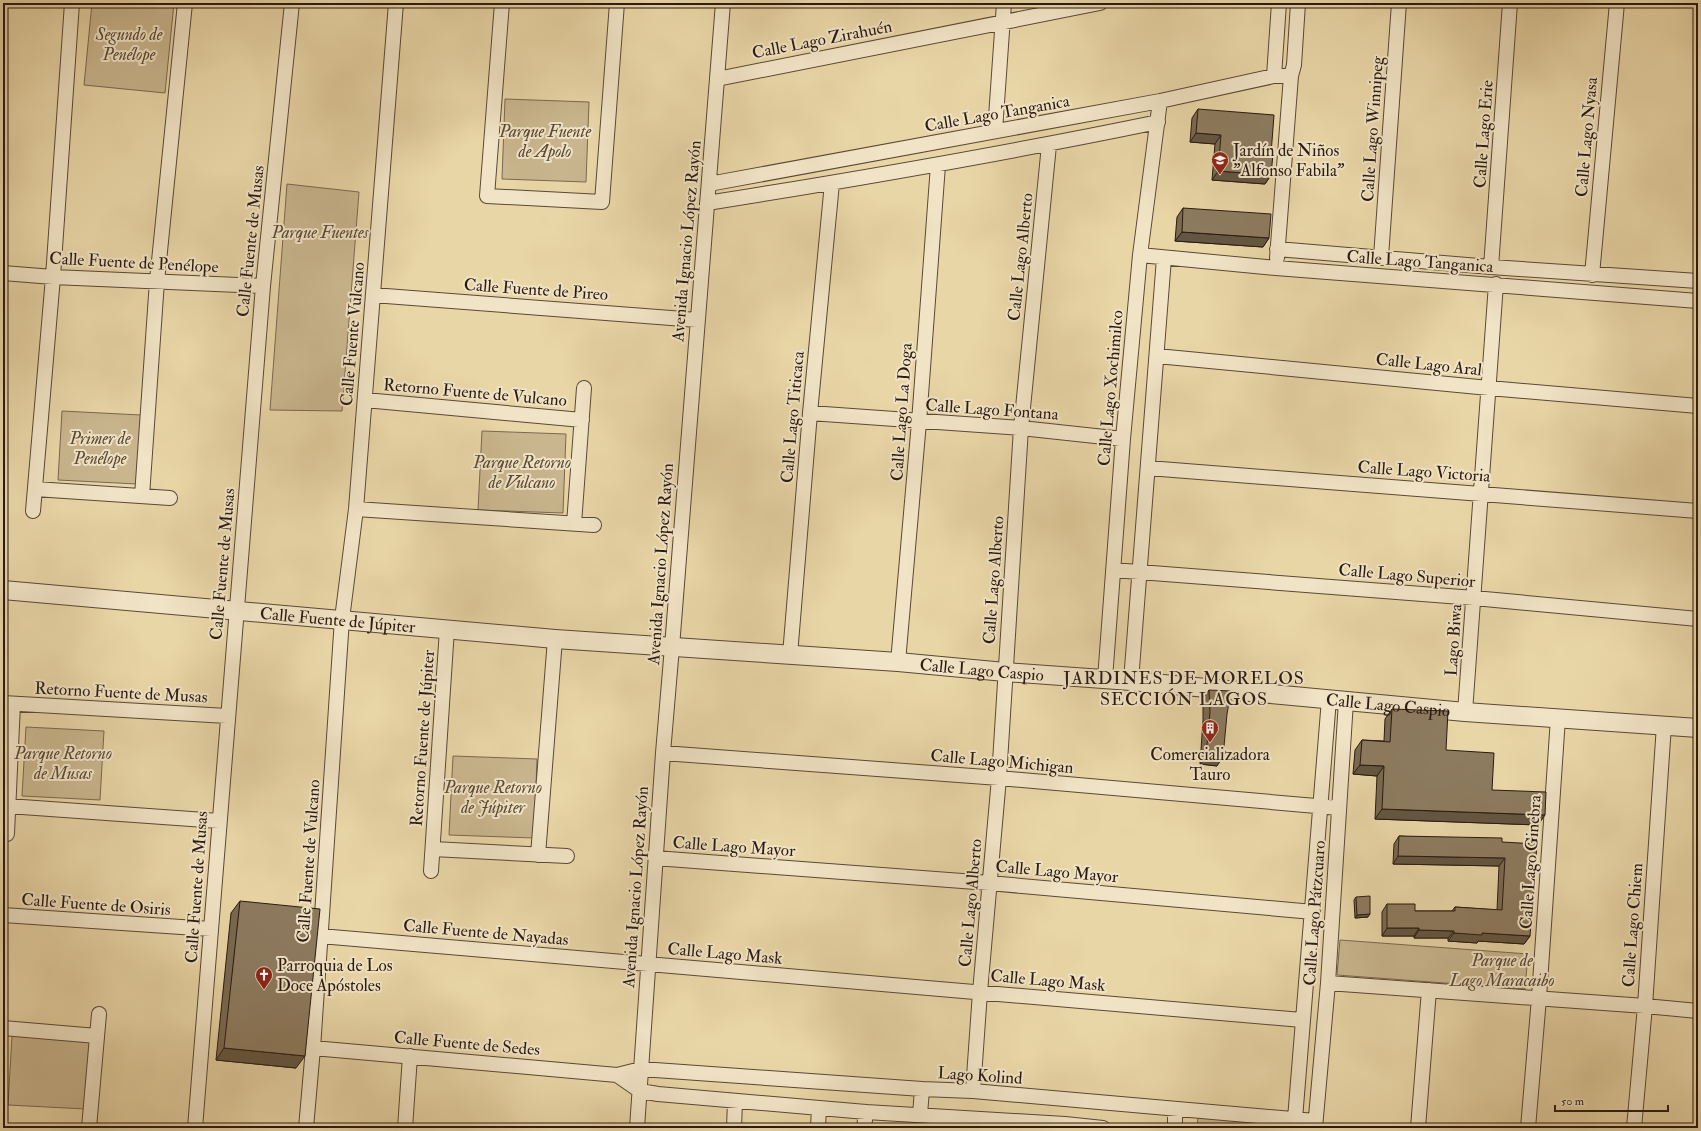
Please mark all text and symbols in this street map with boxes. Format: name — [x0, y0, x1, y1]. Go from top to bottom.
street label: Calle Lago Zirahuén — [750, 16, 894, 63]
park label: Segundo de Penélope — [95, 24, 163, 65]
street label: Calle Lago Winnipeg — [1357, 55, 1389, 203]
street label: Calle Lago Nyasa — [1571, 75, 1603, 198]
street label: Calle Lago Erie — [1469, 79, 1498, 189]
street label: Calle Lago Tanganica — [923, 90, 1072, 137]
park label: Parque Fuente de Apolo — [498, 121, 591, 162]
street label: Avenida Ignacio López Rayón — [667, 139, 707, 344]
place label: Jardín de Niños "Alfonso Fabila" — [1232, 140, 1345, 181]
school or university icon: Jardín de Niños "Alfonso Fabila" — [1210, 150, 1230, 175]
street label: Calle Fuente de Musas — [232, 164, 269, 318]
street label: Calle Lago Alberto — [1003, 192, 1038, 322]
park label: Parque Fuentes — [271, 222, 369, 243]
street label: Calle Lago Tanganica — [1346, 246, 1495, 277]
street label: Calle Fuente de Penélope — [49, 248, 219, 278]
street label: Calle Fuente Vulcano — [336, 261, 369, 407]
street label: Calle Fuente de Pireo — [463, 274, 609, 305]
street label: Calle Lago Xochimilco — [1093, 309, 1128, 467]
street label: Calle Lago La Doga — [886, 341, 917, 482]
street label: Calle Lago Aral — [1375, 348, 1484, 381]
street label: Calle Lago Titicaca — [776, 349, 809, 484]
street label: Retorno Fuente de Vulcano — [382, 374, 568, 411]
street label: Calle Lago Fontana — [925, 394, 1060, 425]
park label: Primer de Penélope — [68, 428, 131, 469]
park label: Parque Retorno de Vulcano — [472, 452, 571, 493]
street label: Calle Lago Victoria — [1357, 456, 1492, 487]
street label: Avenida Ignacio López Rayón — [643, 462, 679, 667]
street label: Calle Fuente de Musas — [205, 487, 240, 641]
street label: Calle Lago Alberto — [979, 515, 1008, 645]
street label: Calle Lago Superior — [1338, 559, 1477, 593]
street label: Lago Biwa — [1441, 602, 1467, 677]
street label: Calle Fuente de Júpiter — [259, 603, 417, 638]
street label: Retorno Fuente de Júpiter — [406, 648, 440, 827]
street label: Calle Lago Caspio — [919, 654, 1044, 686]
district label: JARDINES DE MORELOS SECCIÓN LAGOS — [1062, 667, 1305, 711]
street label: Retorno Fuente de Musas — [34, 677, 208, 708]
street label: Calle Lago Caspio — [1325, 689, 1451, 722]
building icon: Comercializadora Tauro — [1200, 718, 1220, 743]
park label: Parque Retorno de Musas — [13, 743, 112, 784]
place label: Comercializadora Tauro — [1150, 744, 1271, 785]
street label: Calle Lago Michigan — [930, 745, 1075, 778]
park label: Parque Retorno de Júpiter — [443, 777, 542, 818]
street label: Calle Fuente de Vulcano — [292, 779, 325, 943]
street label: Avenida Ignacio López Rayón — [618, 785, 654, 990]
street label: Calle Lago Ginebra — [1515, 793, 1546, 930]
street label: Calle Fuente de Musas — [181, 810, 212, 964]
street label: Calle Lago Mayor — [672, 832, 797, 862]
street label: Calle Lago Alberto — [954, 838, 987, 968]
street label: Calle Lago Pátzcuaro — [1299, 840, 1330, 986]
street label: Calle Lago Mayor — [995, 856, 1120, 888]
street label: Calle Lago Chiem — [1618, 862, 1647, 988]
street label: Calle Fuente de Osiris — [21, 889, 172, 920]
street label: Calle Fuente de Nayadas — [402, 915, 570, 951]
street label: Calle Lago Mask — [667, 938, 783, 969]
park label: Parque de Lago Maracaibo — [1448, 950, 1555, 991]
place label: Parroquia de Los Doce Apóstoles — [277, 955, 393, 997]
church icon: Parroquia de Los Doce Apóstoles — [254, 965, 274, 990]
street label: Calle Lago Mask — [990, 965, 1106, 996]
street label: Calle Fuente de Sedes — [393, 1027, 541, 1060]
street label: Lago Kolind — [937, 1062, 1024, 1089]
scale bar — [1555, 1087, 1668, 1113]
text: 50 m — [1561, 1094, 1585, 1109]

